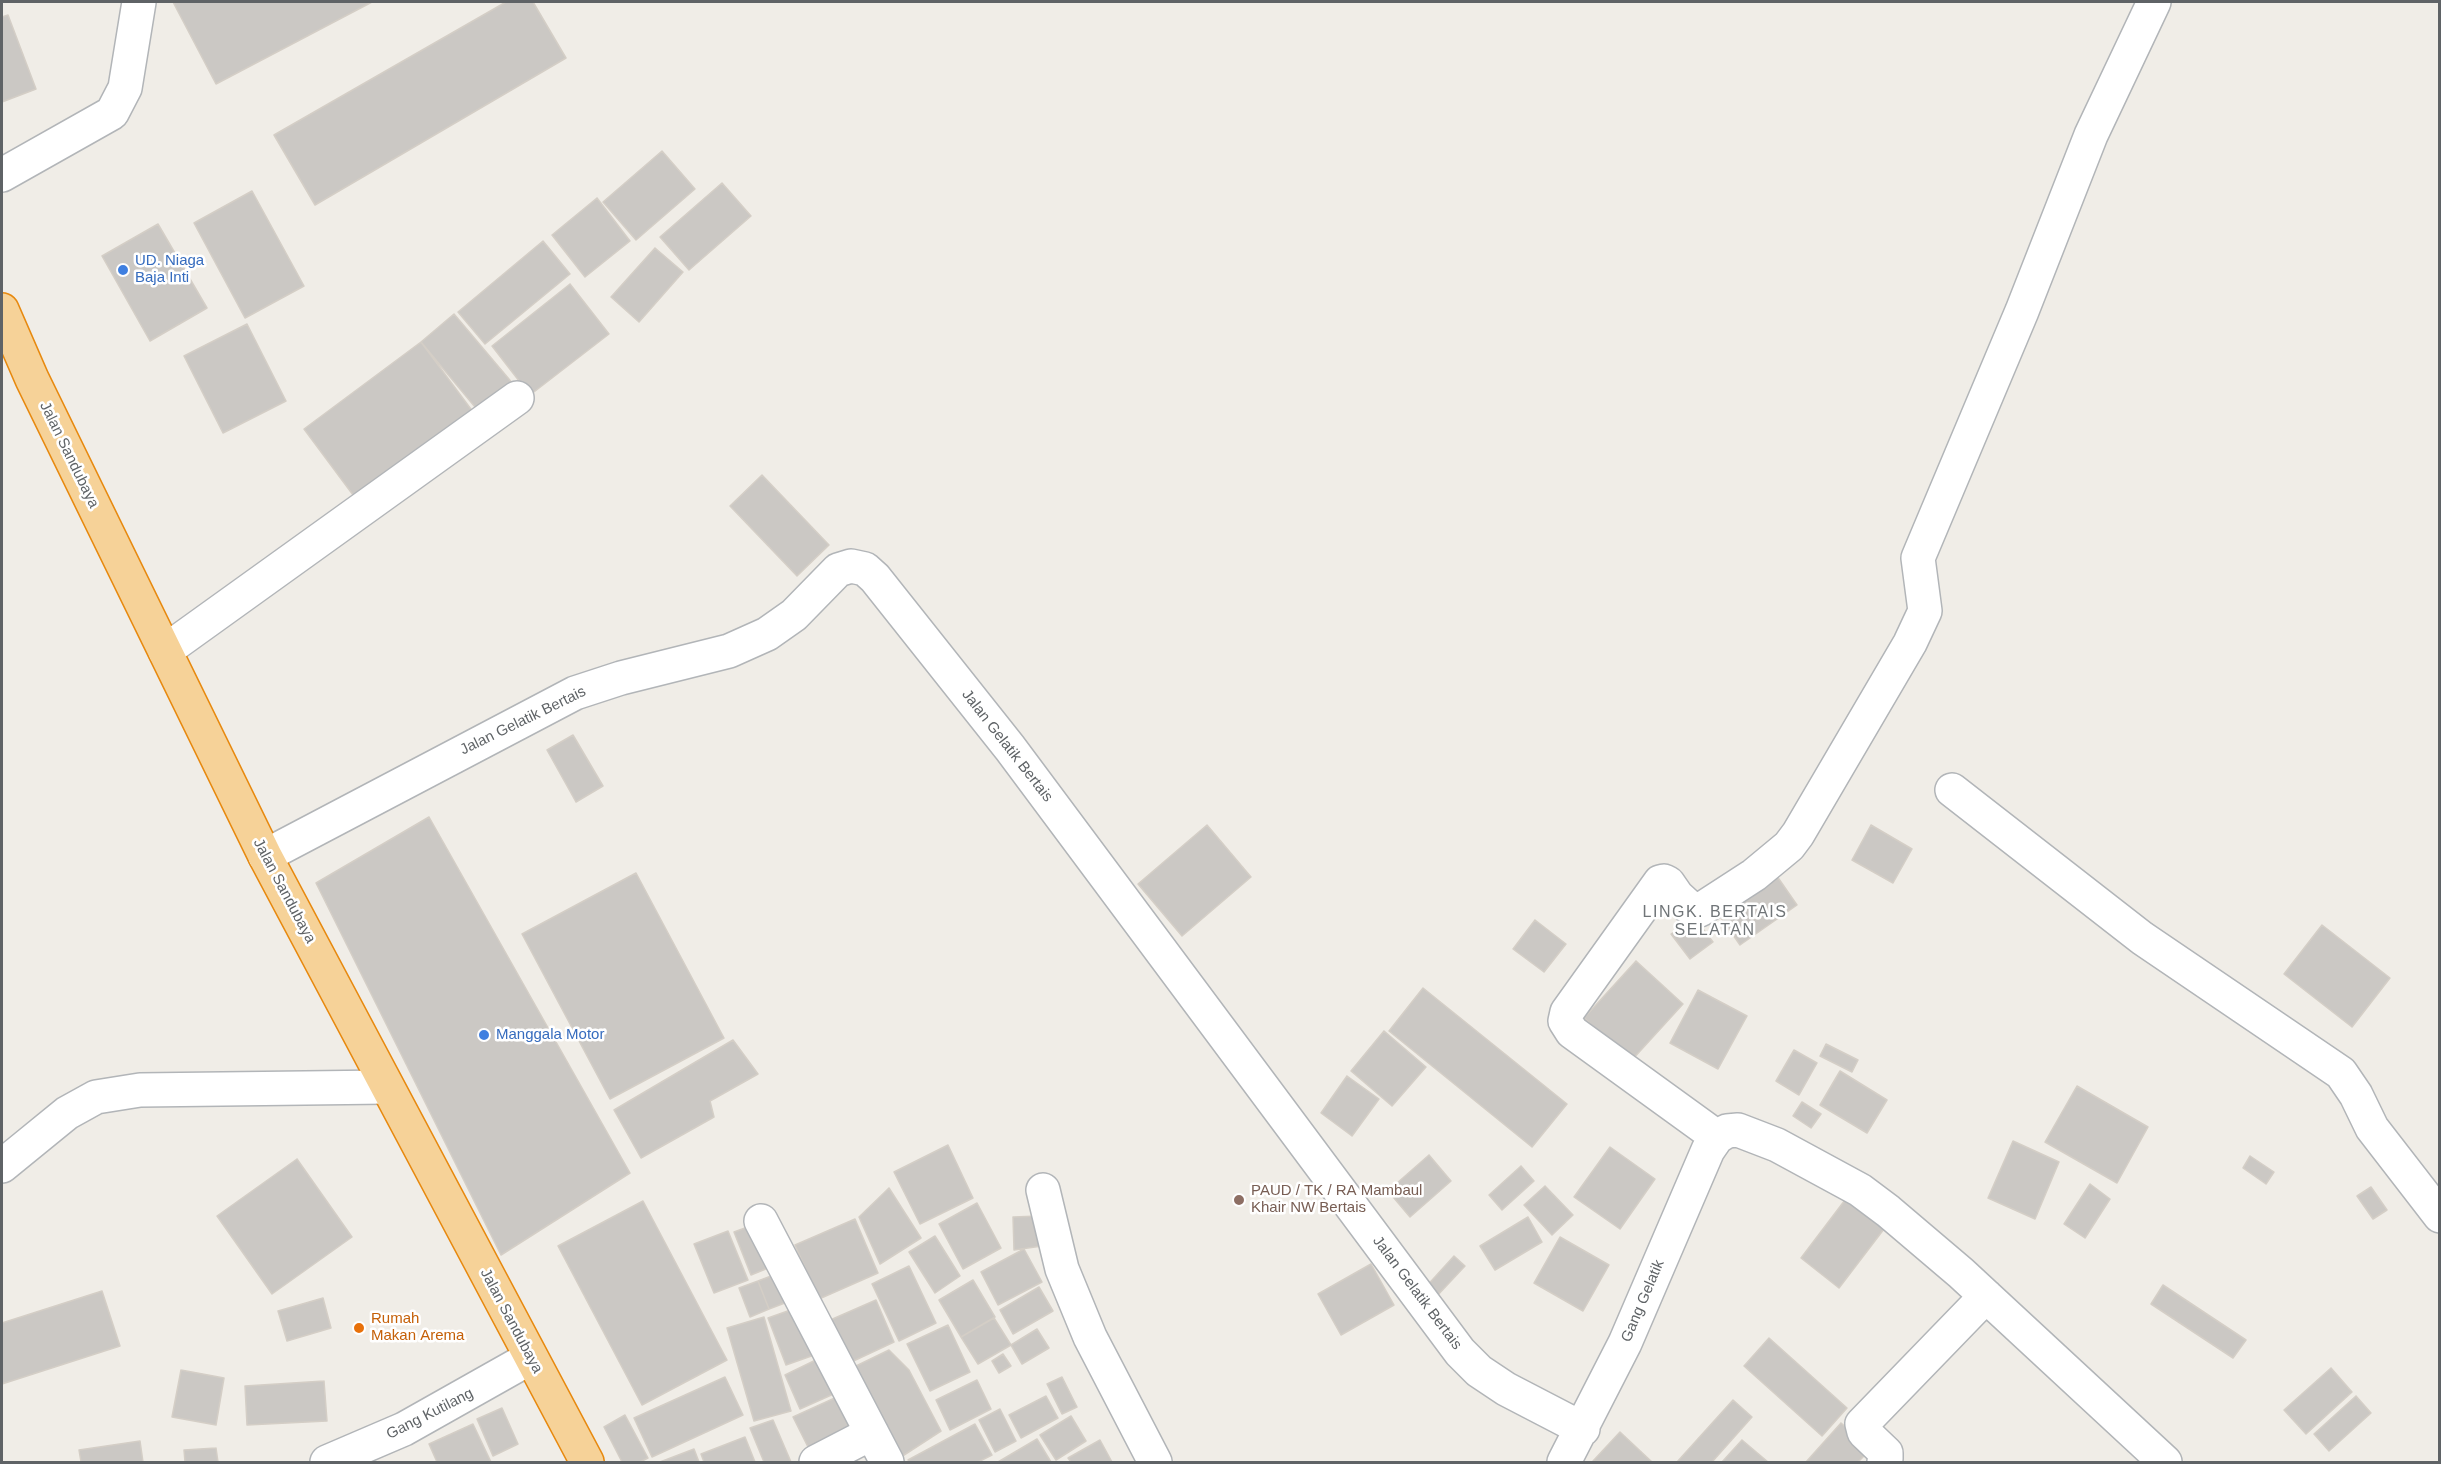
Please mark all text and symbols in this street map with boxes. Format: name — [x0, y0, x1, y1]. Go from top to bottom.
place label: UD. Niaga Baja Inti — [135, 252, 204, 287]
marker: UD. Niaga Baja Inti — [116, 263, 130, 277]
street label: Jalan Sandubaya — [36, 399, 102, 511]
street label: Jalan Gelatik Bertais — [457, 683, 589, 759]
street label: Jalan Gelatik Bertais — [958, 686, 1056, 806]
street label: Jalan Sandubaya — [249, 836, 319, 946]
district label: LINGK. BERTAIS SELATAN — [1643, 903, 1787, 941]
place label: Manggala Motor — [496, 1026, 604, 1044]
marker: Manggala Motor — [477, 1028, 491, 1042]
place label: PAUD / TK / RA Mambaul Khair NW Bertais — [1251, 1182, 1422, 1217]
marker: PAUD / TK / RA Mambaul Khair NW Bertais — [1232, 1193, 1246, 1207]
street label: Jalan Gelatik Bertais — [1368, 1233, 1466, 1353]
street label: Gang Gelatik — [1618, 1257, 1668, 1345]
street label: Jalan Sandubaya — [476, 1266, 546, 1376]
place label: Rumah Makan Arema — [371, 1310, 464, 1345]
marker: Rumah Makan Arema — [352, 1321, 366, 1335]
street label: Gang Kutilang — [384, 1384, 476, 1444]

